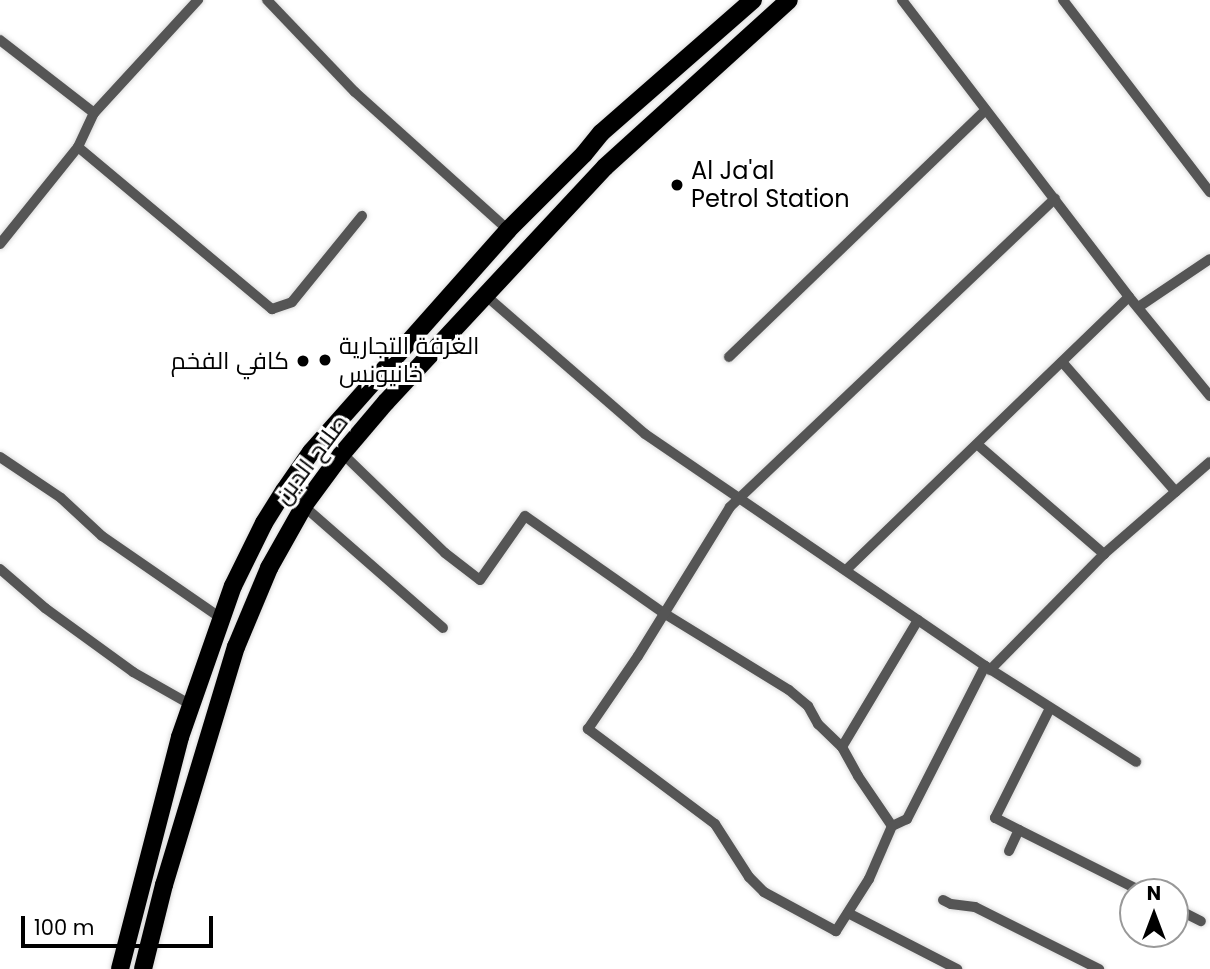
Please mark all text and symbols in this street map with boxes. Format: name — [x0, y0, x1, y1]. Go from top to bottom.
place label: Al Ja'al Petrol Station — [691, 157, 850, 213]
marker: Al Ja'al Petrol Station — [669, 177, 685, 193]
place label: الغرفة التجارية خانيونس — [339, 332, 480, 388]
place label: كافي الفخم — [171, 347, 289, 375]
marker: الغرفة التجارية خانيونس — [317, 352, 333, 368]
marker: كافي الفخم — [295, 353, 311, 369]
street label: صلاح الدين — [268, 408, 354, 510]
north arrow — [1119, 878, 1189, 948]
text: N — [1147, 880, 1161, 907]
scale bar — [24, 902, 217, 946]
text: 100 m — [34, 913, 94, 942]

